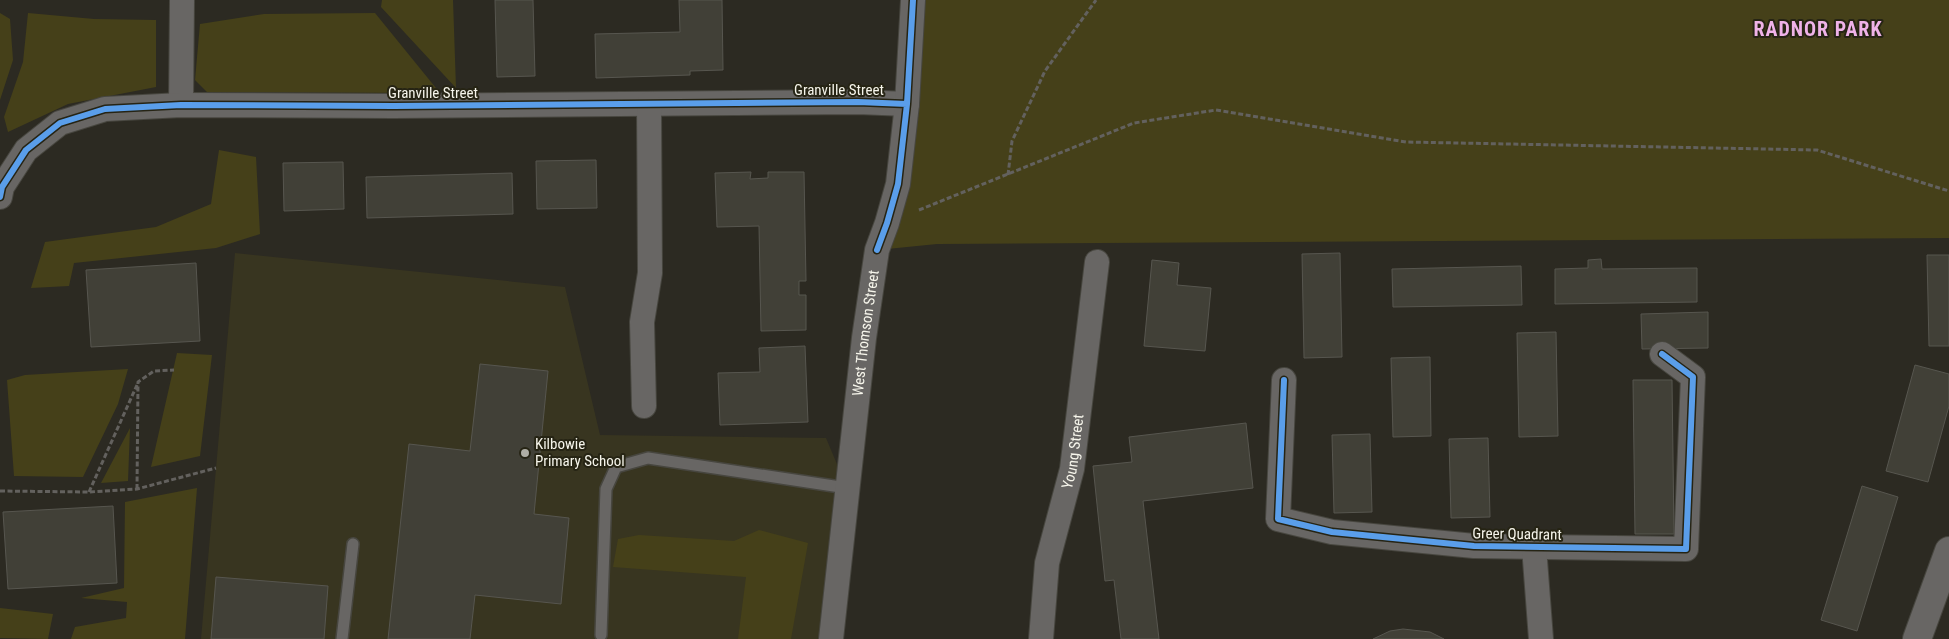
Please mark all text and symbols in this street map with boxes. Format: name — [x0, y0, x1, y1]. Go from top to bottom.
district label: RADNOR PARK — [1753, 17, 1883, 41]
street label: Granville Street — [794, 81, 884, 99]
street label: Granville Street — [388, 84, 478, 102]
street label: West Thomson Street — [849, 269, 883, 397]
street label: Young Street — [1058, 413, 1088, 491]
place label: Kilbowie Primary School — [535, 435, 625, 470]
marker: Kilbowie Primary School — [519, 447, 531, 459]
street label: Greer Quadrant — [1472, 524, 1562, 544]

